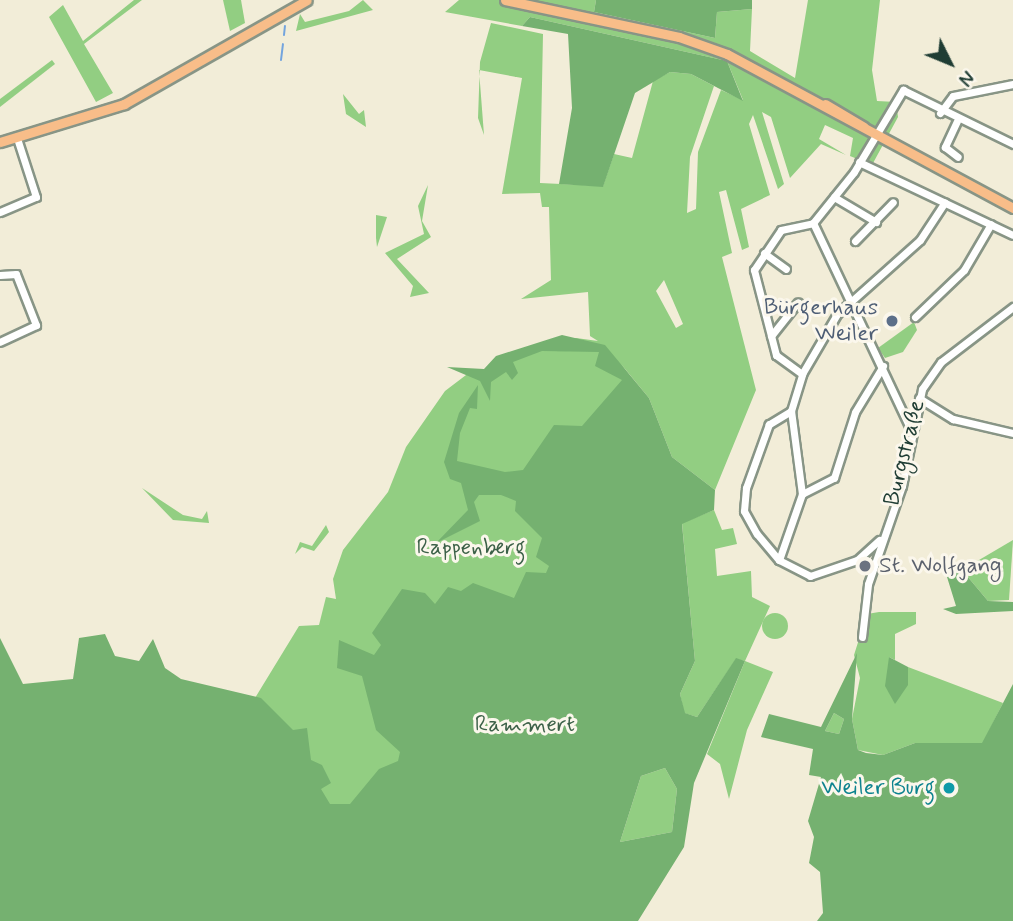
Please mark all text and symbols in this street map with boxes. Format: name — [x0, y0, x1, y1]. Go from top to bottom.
north arrow — [915, 28, 985, 98]
text: N — [952, 65, 979, 91]
place label: Bürgerhaus Weiler — [764, 294, 878, 348]
marker: Bürgerhaus Weiler — [884, 313, 900, 329]
street label: Burgstraße — [879, 397, 931, 509]
park label: Rappenberg — [416, 534, 526, 562]
place label: St. Wolfgang — [879, 552, 1002, 580]
marker: St. Wolfgang — [857, 558, 873, 574]
park label: Rammert — [475, 711, 575, 739]
place label: Weiler Burg — [819, 774, 935, 802]
marker: Weiler Burg — [941, 780, 957, 796]

